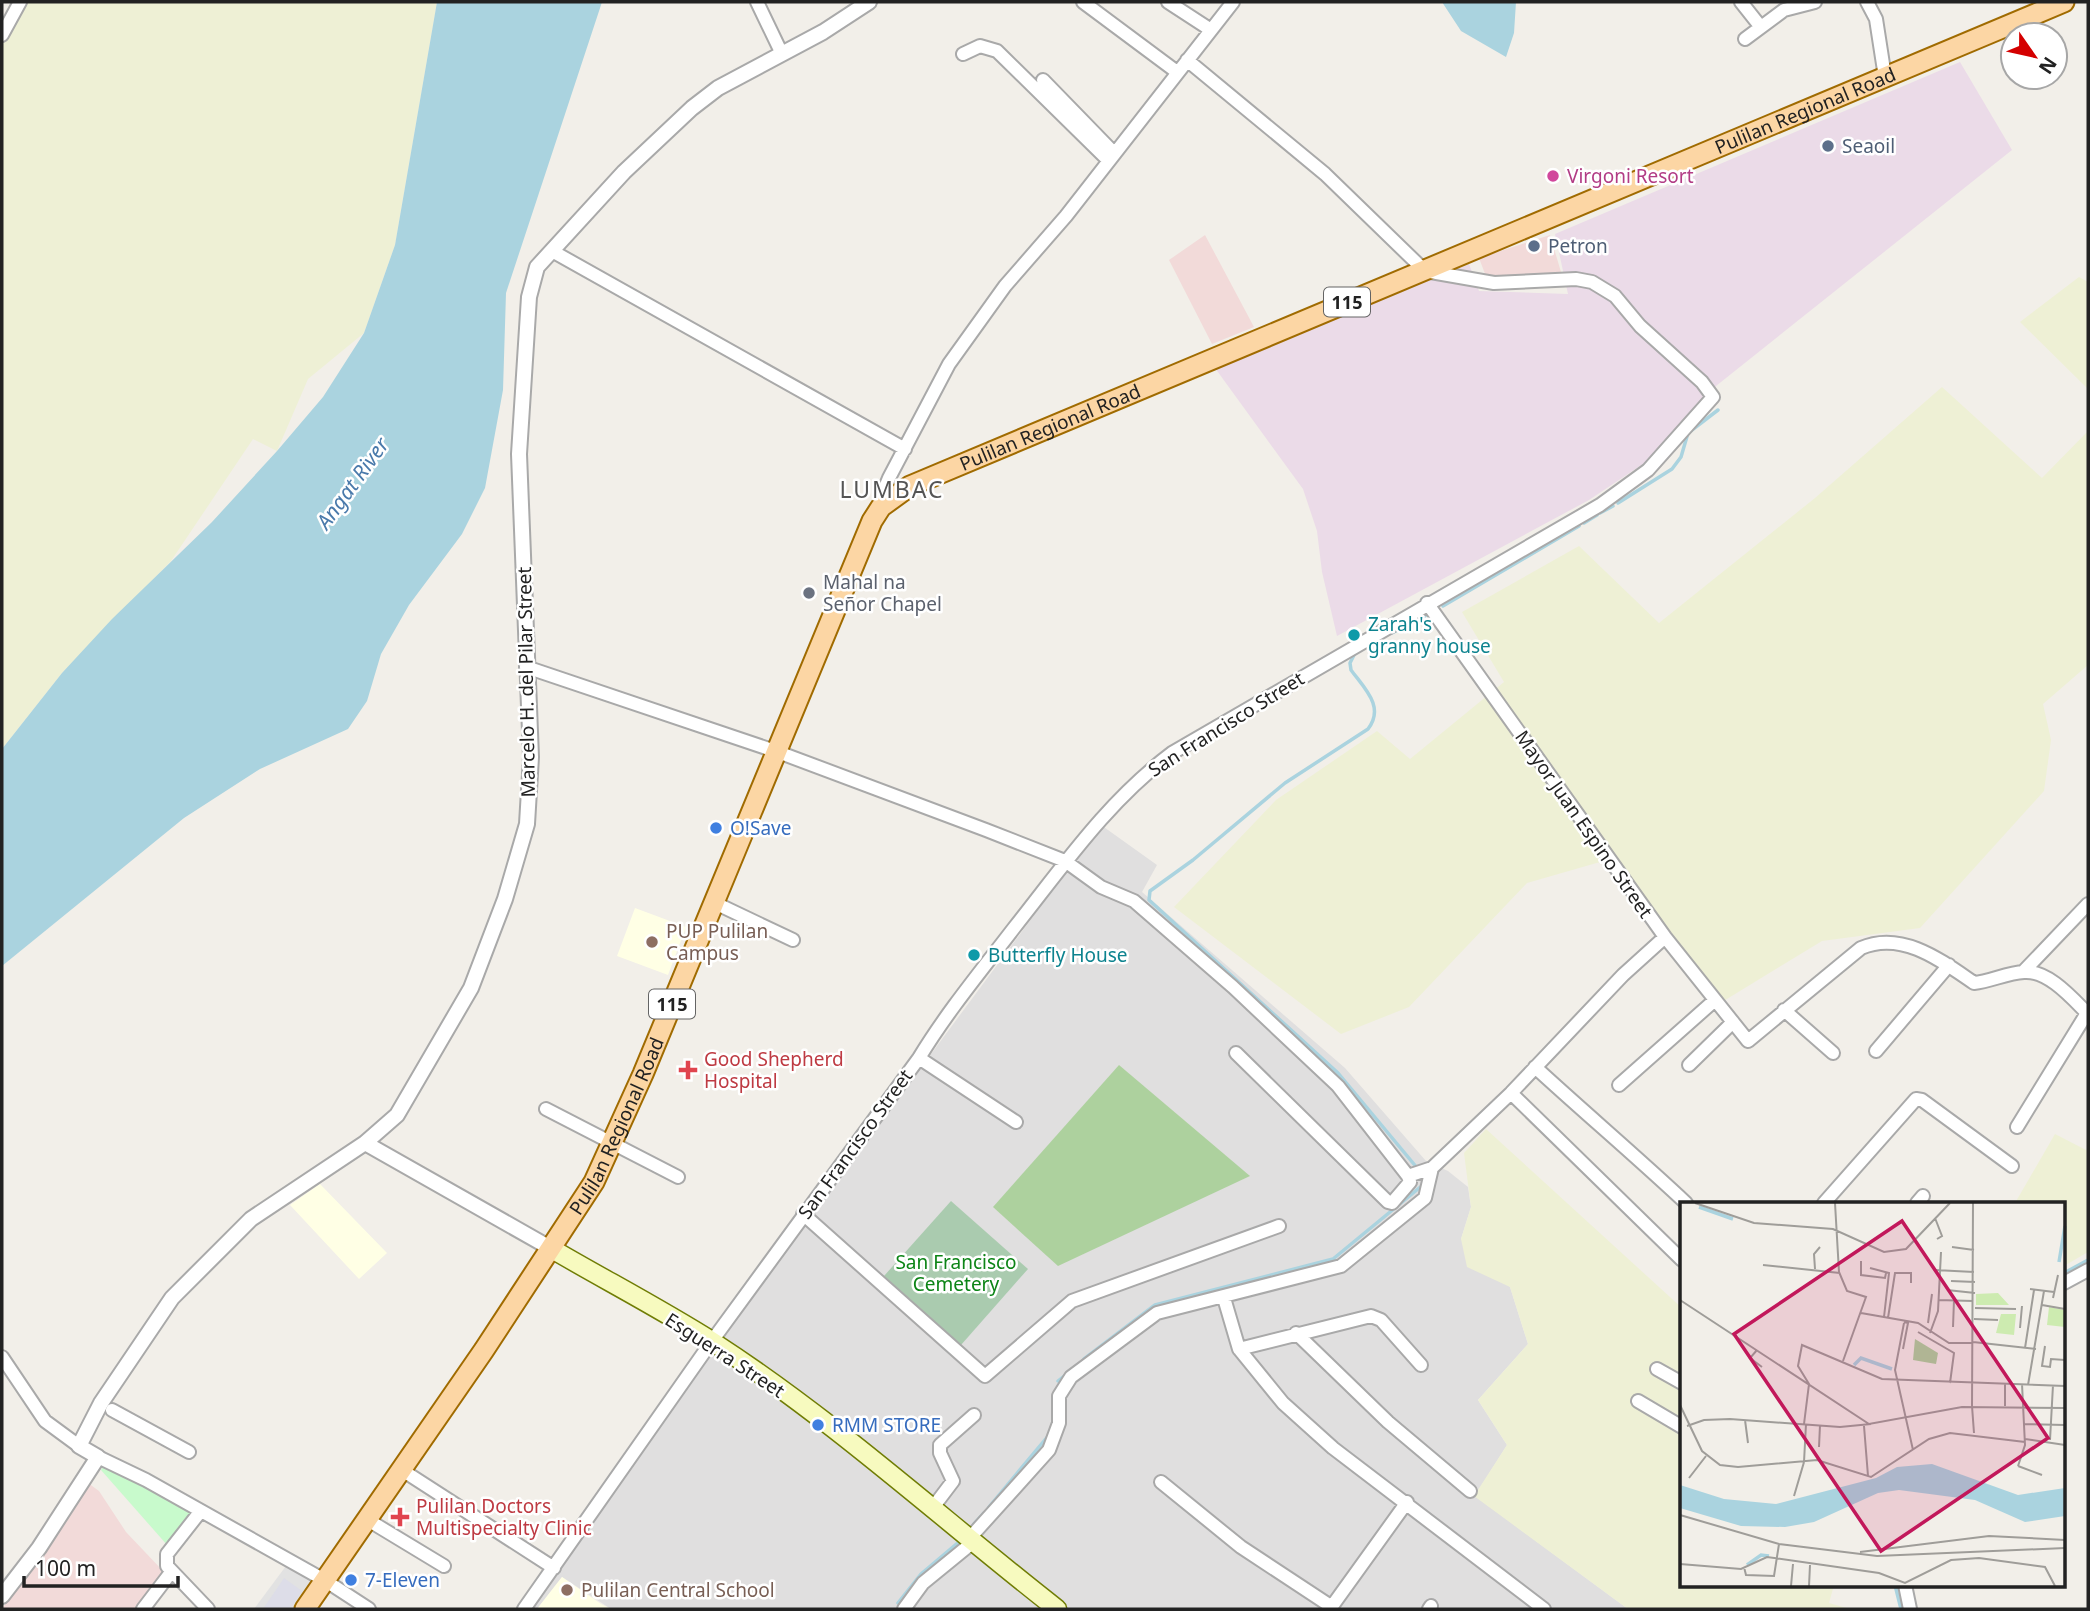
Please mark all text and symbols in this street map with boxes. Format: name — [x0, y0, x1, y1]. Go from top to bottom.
north arrow — [1999, 21, 2069, 91]
text: N — [2033, 52, 2063, 79]
street label: Pulilan Regional Road — [1711, 61, 1900, 160]
place label: Seaoil — [1842, 133, 1895, 159]
marker: Seaoil — [1820, 138, 1836, 154]
place label: Virgoni Resort — [1567, 163, 1694, 189]
marker: Virgoni Resort — [1545, 168, 1561, 184]
place label: Petron — [1548, 233, 1608, 259]
marker: Petron — [1526, 238, 1542, 254]
road number: 115 — [1324, 288, 1370, 316]
street label: Pulilan Regional Road — [956, 378, 1144, 477]
water label: Angat River — [308, 430, 396, 536]
district label: LUMBAC — [839, 473, 945, 505]
street label: Marcelo H. del Pilar Street — [511, 566, 541, 798]
place label: Mahal na Señor Chapel — [823, 569, 942, 617]
marker: Mahal na Señor Chapel — [801, 585, 817, 601]
place label: Zarah's granny house — [1368, 611, 1491, 659]
marker: Zarah's granny house — [1346, 627, 1362, 643]
street label: San Francisco Street — [1143, 665, 1309, 783]
street label: Mayor Juan Espino Street — [1509, 725, 1659, 923]
place label: O!Save — [730, 815, 791, 841]
marker: O!Save — [708, 820, 724, 836]
place label: PUP Pulilan Campus — [666, 918, 768, 966]
marker: PUP Pulilan Campus — [644, 934, 660, 950]
place label: Butterfly House — [988, 942, 1128, 968]
marker: Butterfly House — [966, 947, 982, 963]
road number: 115 — [649, 989, 695, 1018]
street label: Pulilan Regional Road — [563, 1033, 670, 1220]
place label: Good Shepherd Hospital — [704, 1046, 844, 1094]
marker: Good Shepherd Hospital — [678, 1060, 698, 1080]
street label: San Francisco Street — [792, 1064, 918, 1224]
inset map — [1680, 1202, 2066, 1586]
park label: San Francisco Cemetery — [895, 1249, 1017, 1297]
street label: Esguerra Street — [660, 1307, 790, 1403]
place label: RMM STORE — [832, 1412, 941, 1438]
marker: RMM STORE — [810, 1417, 826, 1433]
place label: Pulilan Doctors Multispecialty Clinic — [416, 1493, 592, 1541]
marker: Pulilan Doctors Multispecialty Clinic — [390, 1507, 410, 1527]
scale bar — [24, 1544, 178, 1588]
text: 100 m — [35, 1554, 96, 1582]
place label: 7-Eleven — [365, 1567, 440, 1593]
marker: 7-Eleven — [343, 1572, 359, 1588]
place label: Pulilan Central School — [581, 1577, 775, 1603]
marker: Pulilan Central School — [559, 1582, 575, 1598]

